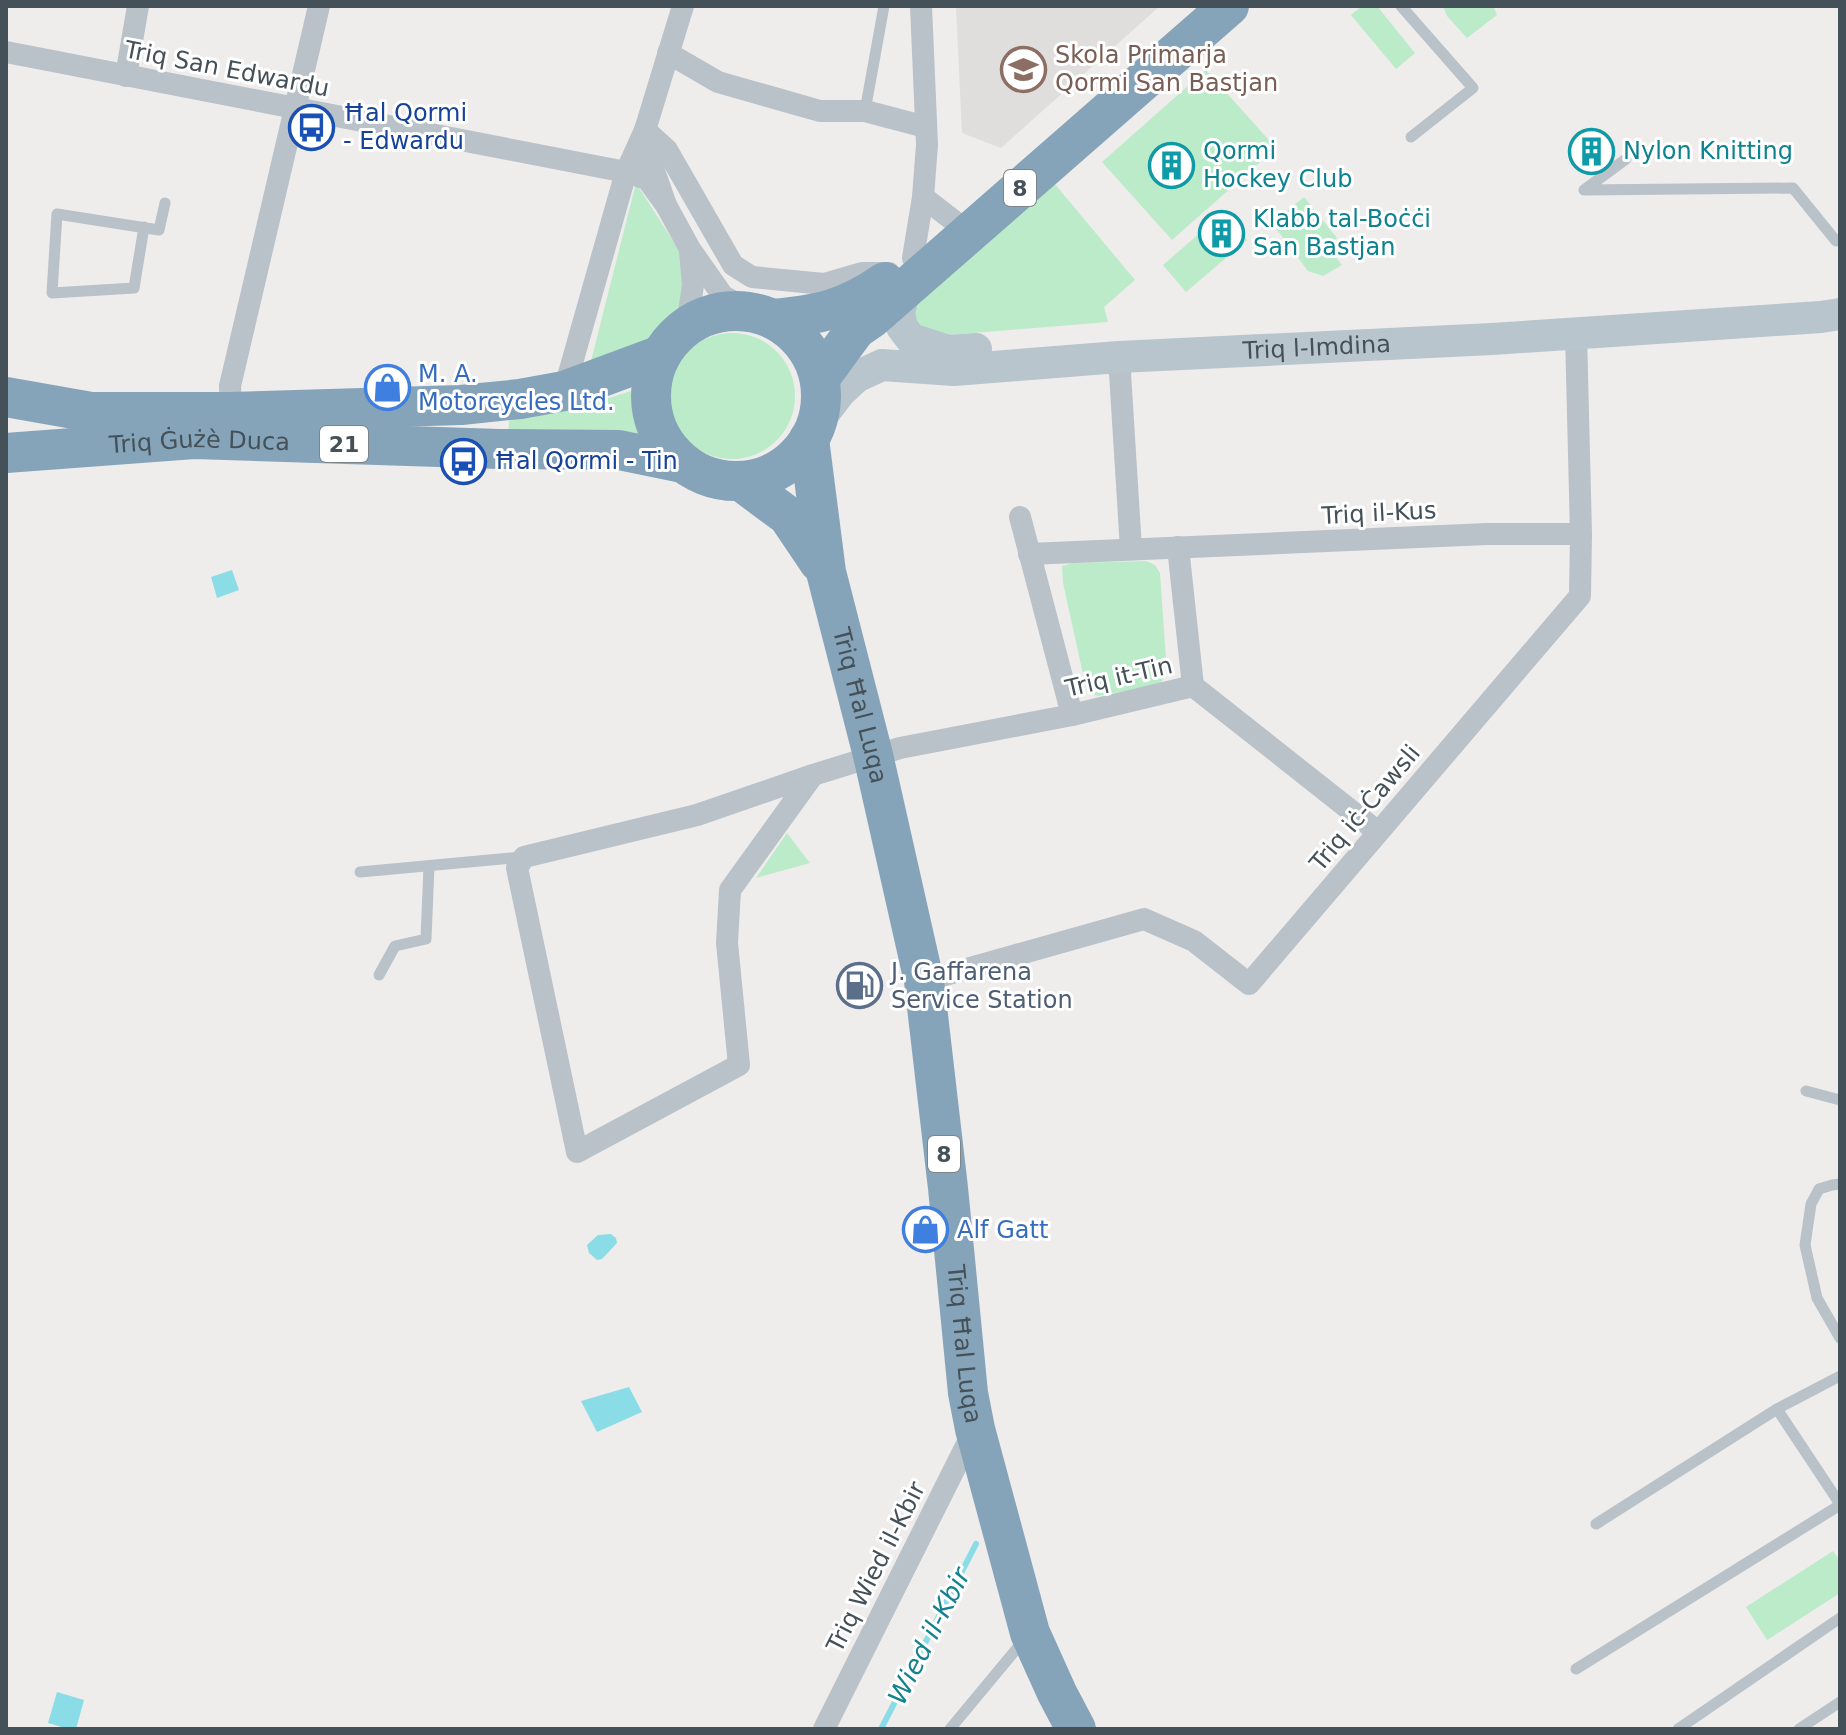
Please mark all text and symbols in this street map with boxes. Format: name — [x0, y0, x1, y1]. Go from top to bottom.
street label: Triq San Edwardu — [121, 35, 332, 103]
place label: Skola Primarja Qormi San Bastjan — [1055, 41, 1278, 97]
school or university icon: Skola Primarja Qormi San Bastjan — [1000, 45, 1048, 93]
place label: Ħal Qormi - Edwardu — [343, 99, 467, 155]
bus stop icon: Ħal Qormi - Edwardu — [288, 103, 336, 151]
building icon: Nylon Knitting — [1568, 127, 1616, 175]
place label: Qormi Hockey Club — [1203, 137, 1352, 193]
place label: Nylon Knitting — [1623, 137, 1793, 165]
building icon: Qormi Hockey Club — [1148, 141, 1196, 189]
road number: 8 — [1004, 170, 1036, 206]
place label: Klabb tal-Boċċi San Bastjan — [1253, 205, 1431, 261]
building icon: Klabb tal-Boċċi San Bastjan — [1198, 209, 1246, 257]
street label: Triq l-Imdina — [1241, 330, 1391, 365]
place label: M. A. Motorcycles Ltd. — [418, 360, 615, 416]
shop icon: M. A. Motorcycles Ltd. — [363, 364, 411, 412]
street label: Triq Ġużè Duca — [107, 425, 290, 459]
road number: 21 — [320, 426, 368, 462]
bus stop icon: Ħal Qormi - Tin — [439, 437, 487, 485]
place label: Ħal Qormi - Tin — [494, 447, 678, 475]
street label: Triq il-Kus — [1320, 496, 1437, 530]
street label: Triq Ħal Luqa — [827, 624, 893, 786]
street label: Triq it-Tin — [1062, 651, 1175, 703]
street label: Triq iċ-Ċawsli — [1303, 739, 1426, 878]
place label: J. Gaffarena Service Station — [889, 958, 1073, 1014]
fuel station icon: J. Gaffarena Service Station — [836, 962, 884, 1010]
road number: 8 — [928, 1136, 960, 1172]
shop icon: Alf Gatt — [902, 1206, 950, 1254]
place label: Alf Gatt — [957, 1216, 1048, 1244]
street label: Triq Ħal Luqa — [941, 1262, 988, 1426]
street label: Triq Wied il-Kbir — [821, 1477, 931, 1657]
water label: Wied il-Kbir — [881, 1563, 977, 1709]

